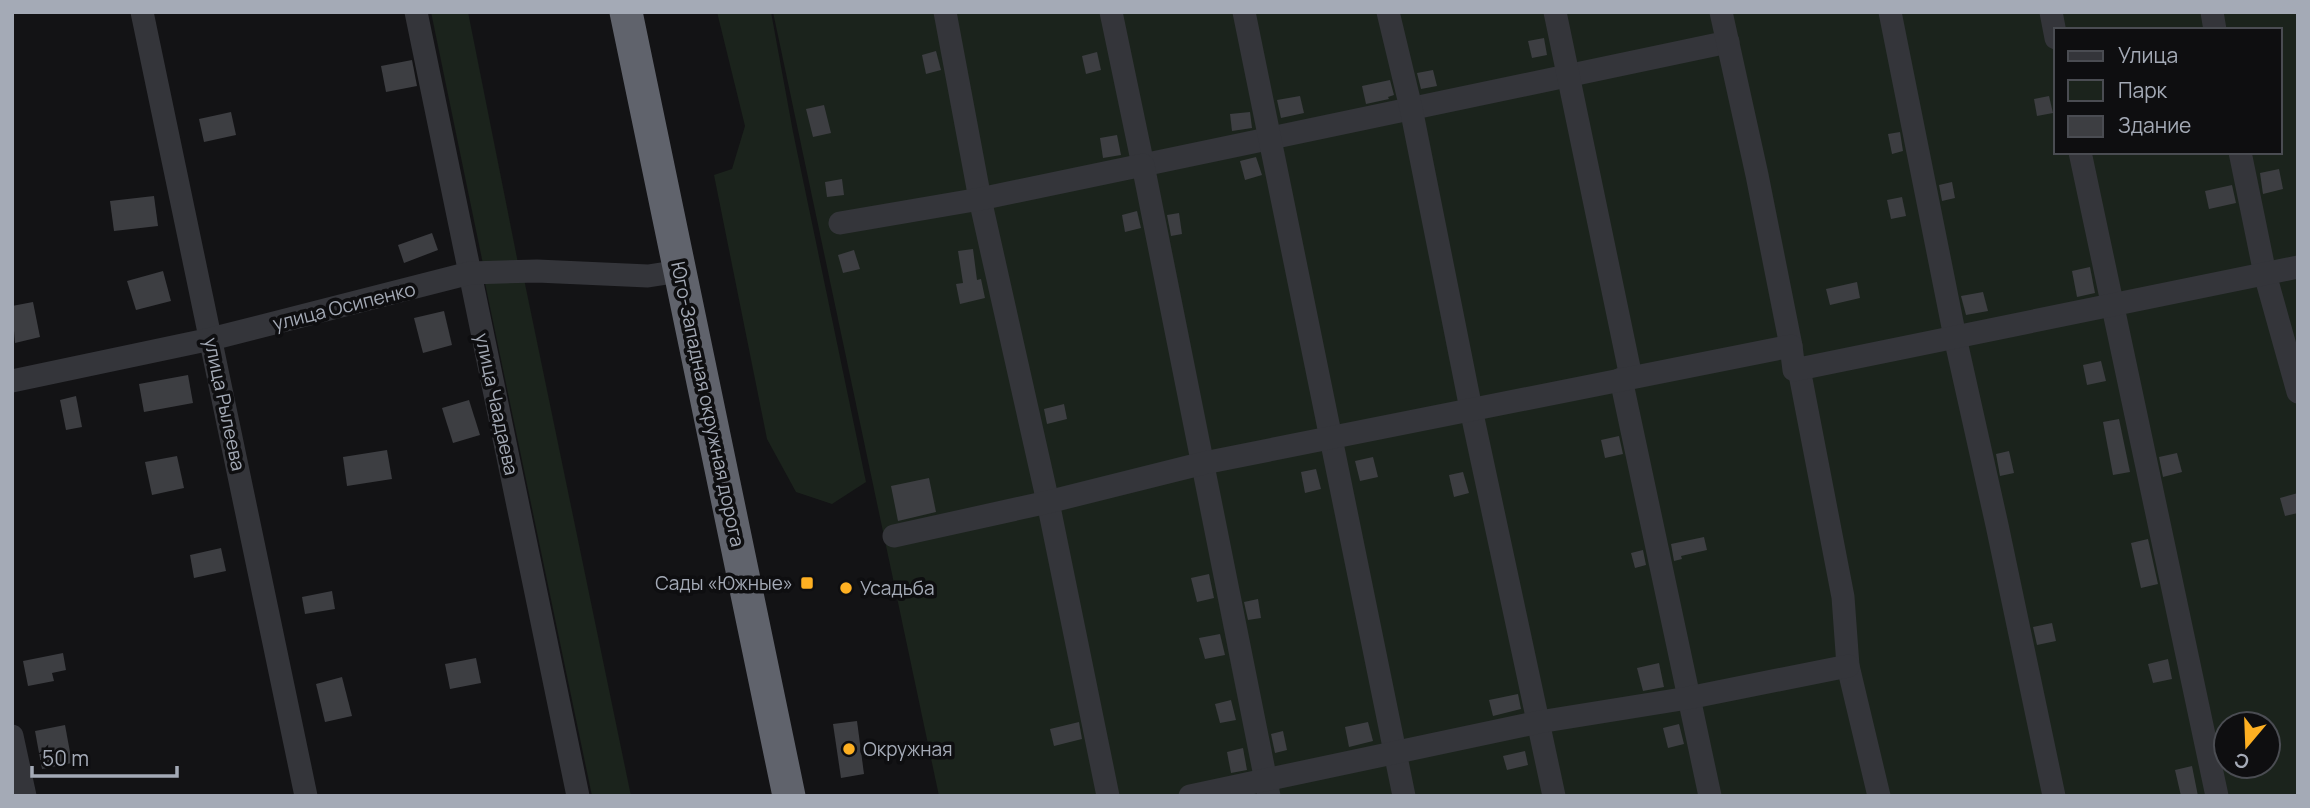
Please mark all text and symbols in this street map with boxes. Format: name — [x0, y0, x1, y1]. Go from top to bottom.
legend — [2054, 28, 2282, 154]
text: Улица — [2118, 41, 2178, 69]
text: Парк — [2118, 76, 2168, 104]
text: Здание — [2118, 111, 2191, 139]
street label: Юго-Западная окружная дорога — [665, 259, 751, 549]
street label: улица Осипенко — [270, 276, 418, 336]
street label: улица Чаадаева — [469, 331, 525, 477]
street label: улица Рылеева — [198, 335, 252, 473]
place label: Сады «Южные» — [655, 570, 793, 596]
marker: Сады «Южные» — [799, 575, 815, 591]
place label: Усадьба — [860, 575, 934, 601]
marker: Усадьба — [838, 580, 854, 596]
north arrow — [2212, 710, 2282, 780]
scale bar — [32, 734, 177, 778]
place label: Окружная — [863, 736, 953, 762]
marker: Окружная — [841, 741, 857, 757]
text: 50 m — [42, 744, 89, 772]
text: С — [2231, 746, 2252, 776]

